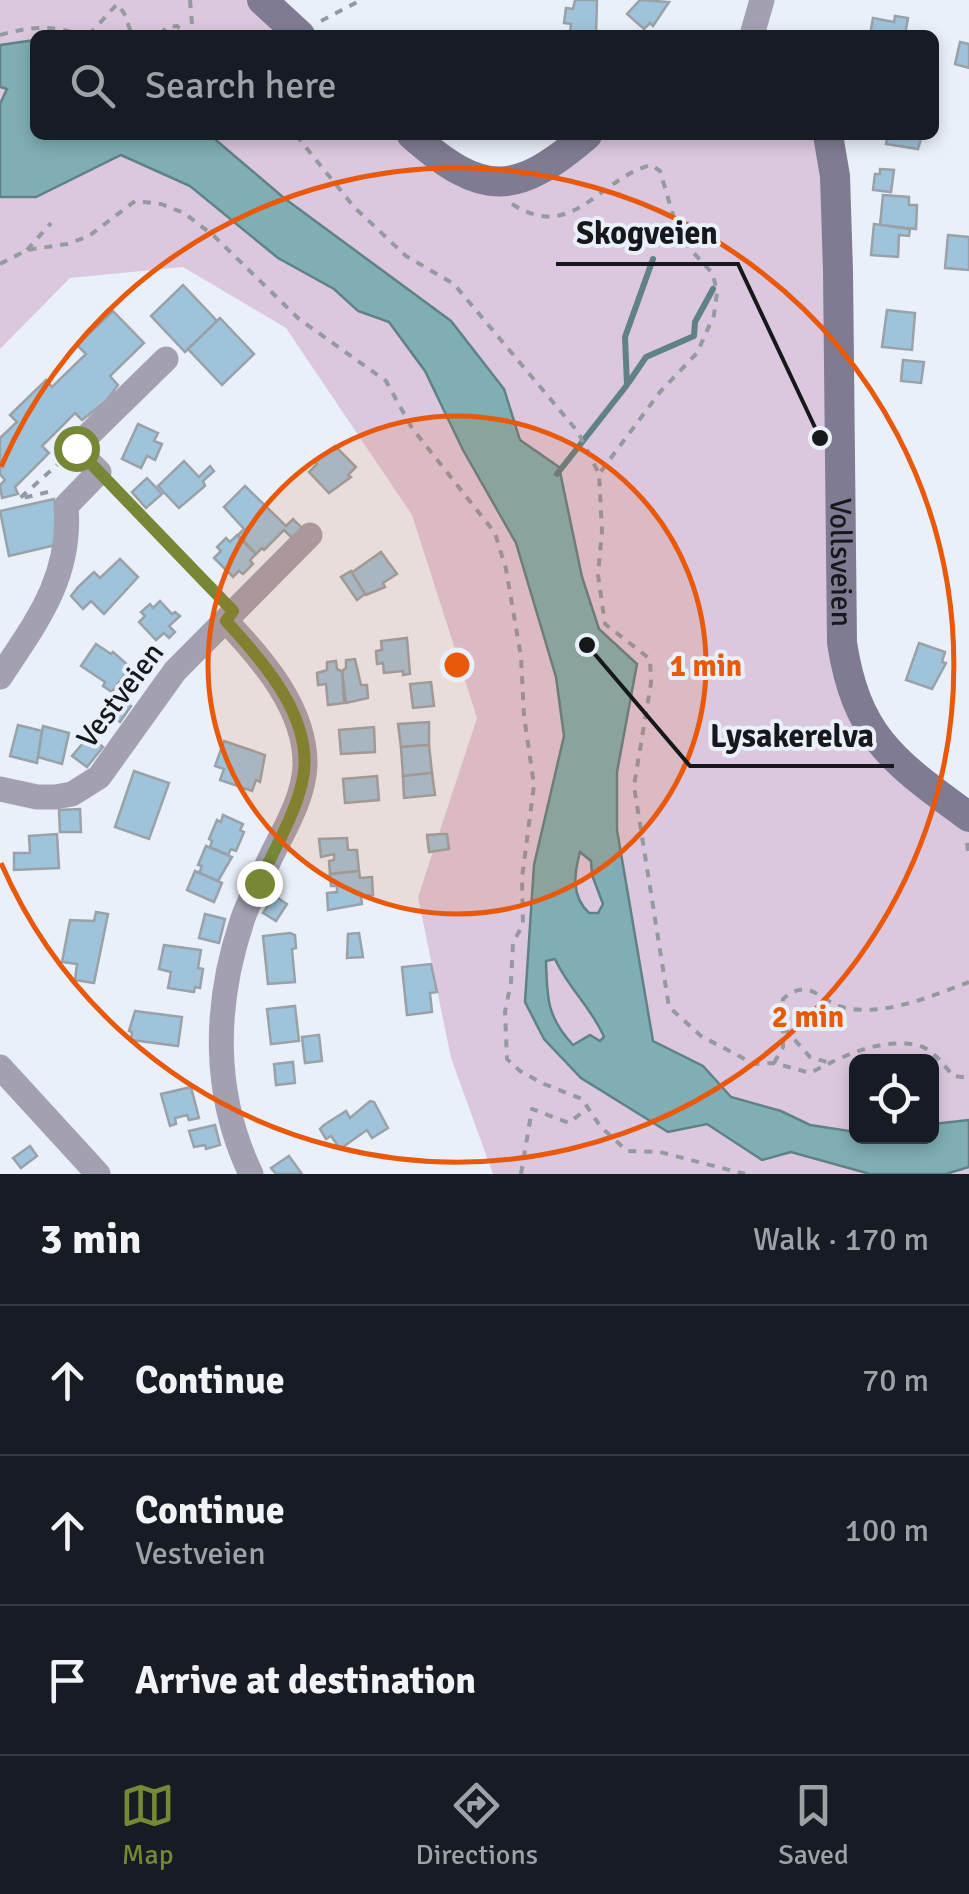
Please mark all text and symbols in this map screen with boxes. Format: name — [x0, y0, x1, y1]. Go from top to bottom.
search box — [30, 30, 939, 140]
icon: search — [65, 58, 120, 113]
text: Search here — [145, 62, 337, 109]
callout: Skogveien — [556, 202, 738, 264]
text: Skogveien — [576, 214, 718, 253]
route start — [54, 426, 100, 472]
street label: Vollsveien — [821, 497, 860, 627]
street label: Vestveien — [69, 635, 172, 755]
centre of rings — [439, 647, 475, 683]
text: 1 min — [670, 648, 742, 685]
callout: Lysakerelva — [690, 704, 894, 766]
text: Lysakerelva — [710, 717, 874, 756]
route end — [237, 861, 283, 907]
text: 2 min — [772, 999, 844, 1036]
map controls — [849, 1054, 939, 1144]
button: locate — [849, 1054, 939, 1144]
text: 3 min — [40, 1214, 141, 1265]
text: Walk · 170 m — [753, 1220, 929, 1259]
icon: ahead — [40, 1353, 95, 1408]
text: Continue — [135, 1357, 285, 1404]
text: 70 m — [862, 1361, 929, 1400]
text: Continue — [135, 1487, 285, 1534]
icon: ahead — [40, 1503, 95, 1558]
text: 100 m — [845, 1511, 929, 1550]
text: Vestveien — [135, 1534, 266, 1573]
icon: arrive — [40, 1653, 95, 1708]
text: Arrive at destination — [135, 1657, 476, 1704]
tab: Map — [120, 1778, 175, 1872]
tab: Directions — [416, 1778, 538, 1872]
tab: Saved — [778, 1778, 849, 1872]

